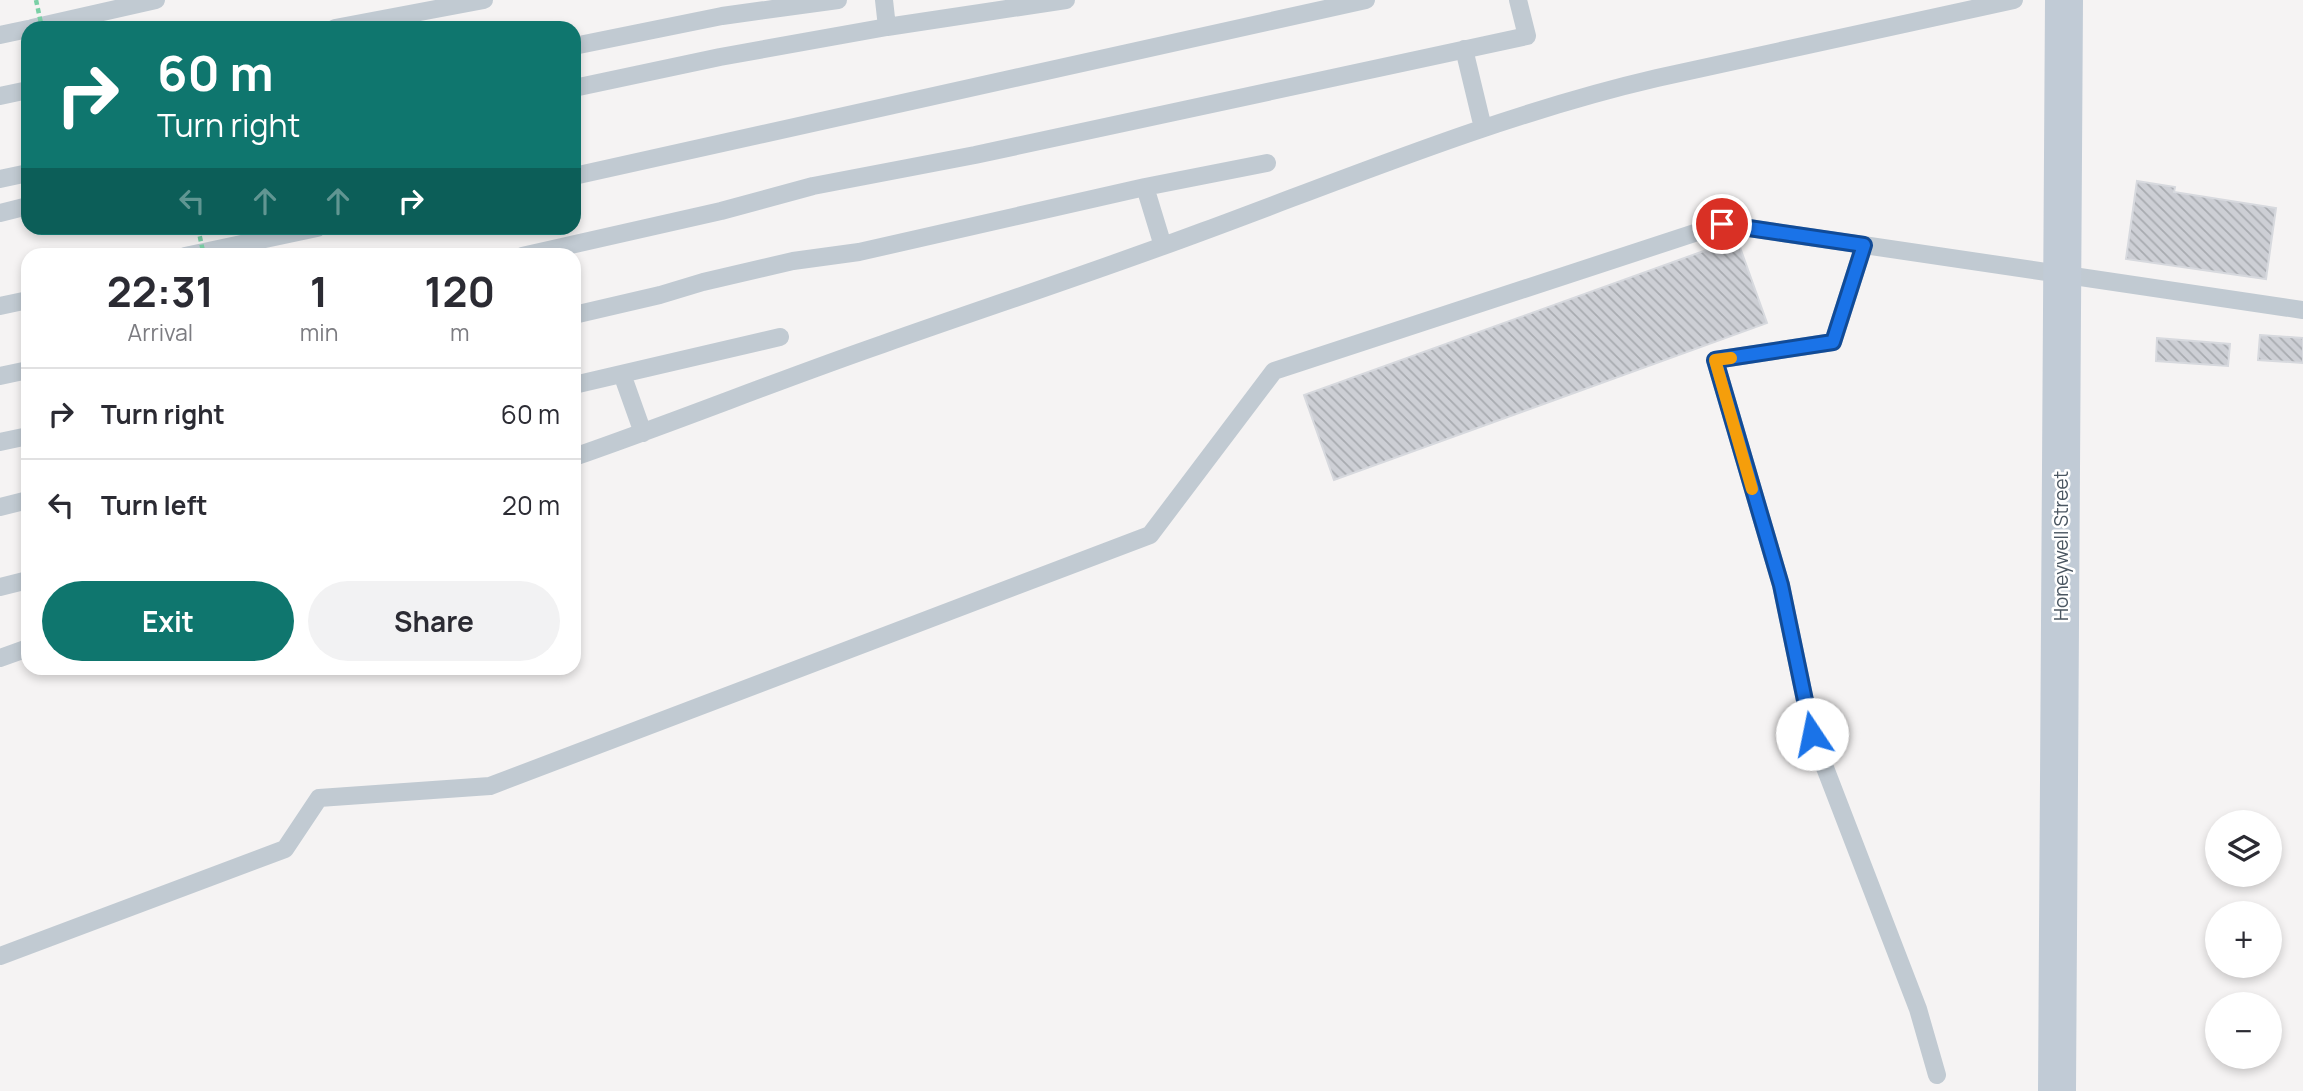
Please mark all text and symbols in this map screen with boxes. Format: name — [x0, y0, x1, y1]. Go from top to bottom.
text: 60 m — [157, 39, 274, 106]
icon: right — [42, 49, 133, 140]
text: Turn right — [157, 103, 300, 147]
icon: left — [173, 182, 211, 220]
icon: ahead — [246, 182, 284, 220]
icon: ahead — [319, 182, 357, 220]
icon: right — [392, 182, 430, 220]
pin — [1692, 194, 1752, 254]
icon: arrive — [1703, 205, 1741, 243]
text: 22:31 — [107, 262, 214, 320]
text: 1 — [310, 262, 328, 320]
text: 120 — [424, 262, 495, 320]
text: Arrival — [128, 316, 193, 348]
text: min — [300, 316, 338, 348]
text: m — [450, 316, 469, 348]
icon: right — [42, 395, 80, 433]
text: Turn right — [101, 396, 225, 432]
text: 60 m — [501, 396, 560, 432]
street label: Honeywell Street — [2048, 471, 2074, 621]
icon: left — [42, 486, 80, 524]
text: Turn left — [101, 487, 208, 523]
text: 20 m — [502, 487, 560, 523]
button: Exit — [42, 581, 294, 661]
button: Share — [308, 581, 560, 661]
position arrow — [1775, 697, 1849, 771]
map controls — [2205, 810, 2282, 1069]
button: layers — [2205, 810, 2282, 887]
button: + — [2205, 901, 2282, 978]
button: − — [2205, 992, 2282, 1069]

